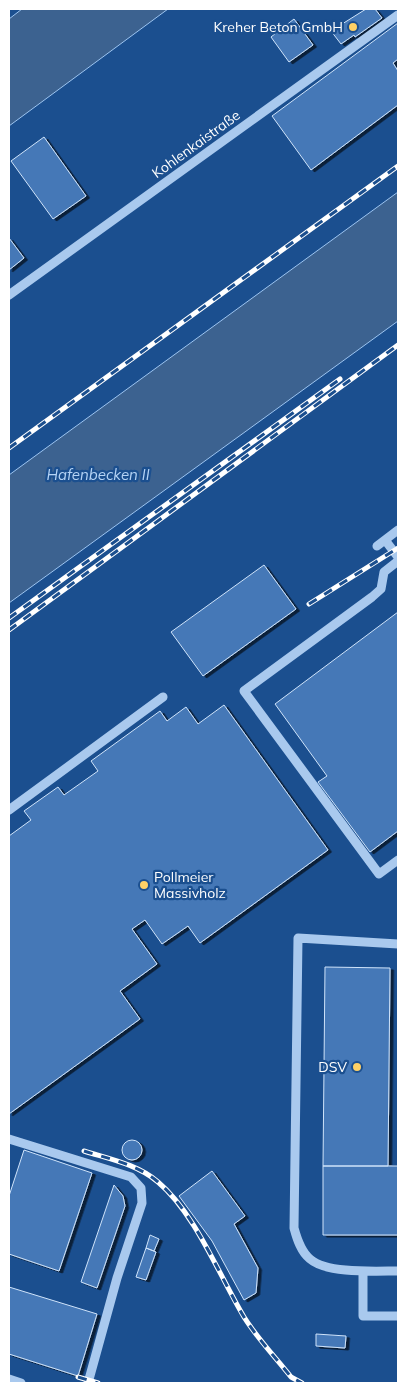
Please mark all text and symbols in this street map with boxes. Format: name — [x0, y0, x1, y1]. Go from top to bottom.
place label: Kreher Beton GmbH — [213, 18, 343, 36]
marker: Kreher Beton GmbH — [347, 21, 359, 33]
street label: Kohlenkaistraße — [148, 106, 244, 182]
water label: Hafenbecken II — [46, 465, 150, 484]
place label: Pollmeier Massivholz — [154, 868, 226, 902]
marker: Pollmeier Massivholz — [138, 879, 150, 891]
place label: DSV — [318, 1058, 347, 1076]
marker: DSV — [351, 1061, 363, 1073]

